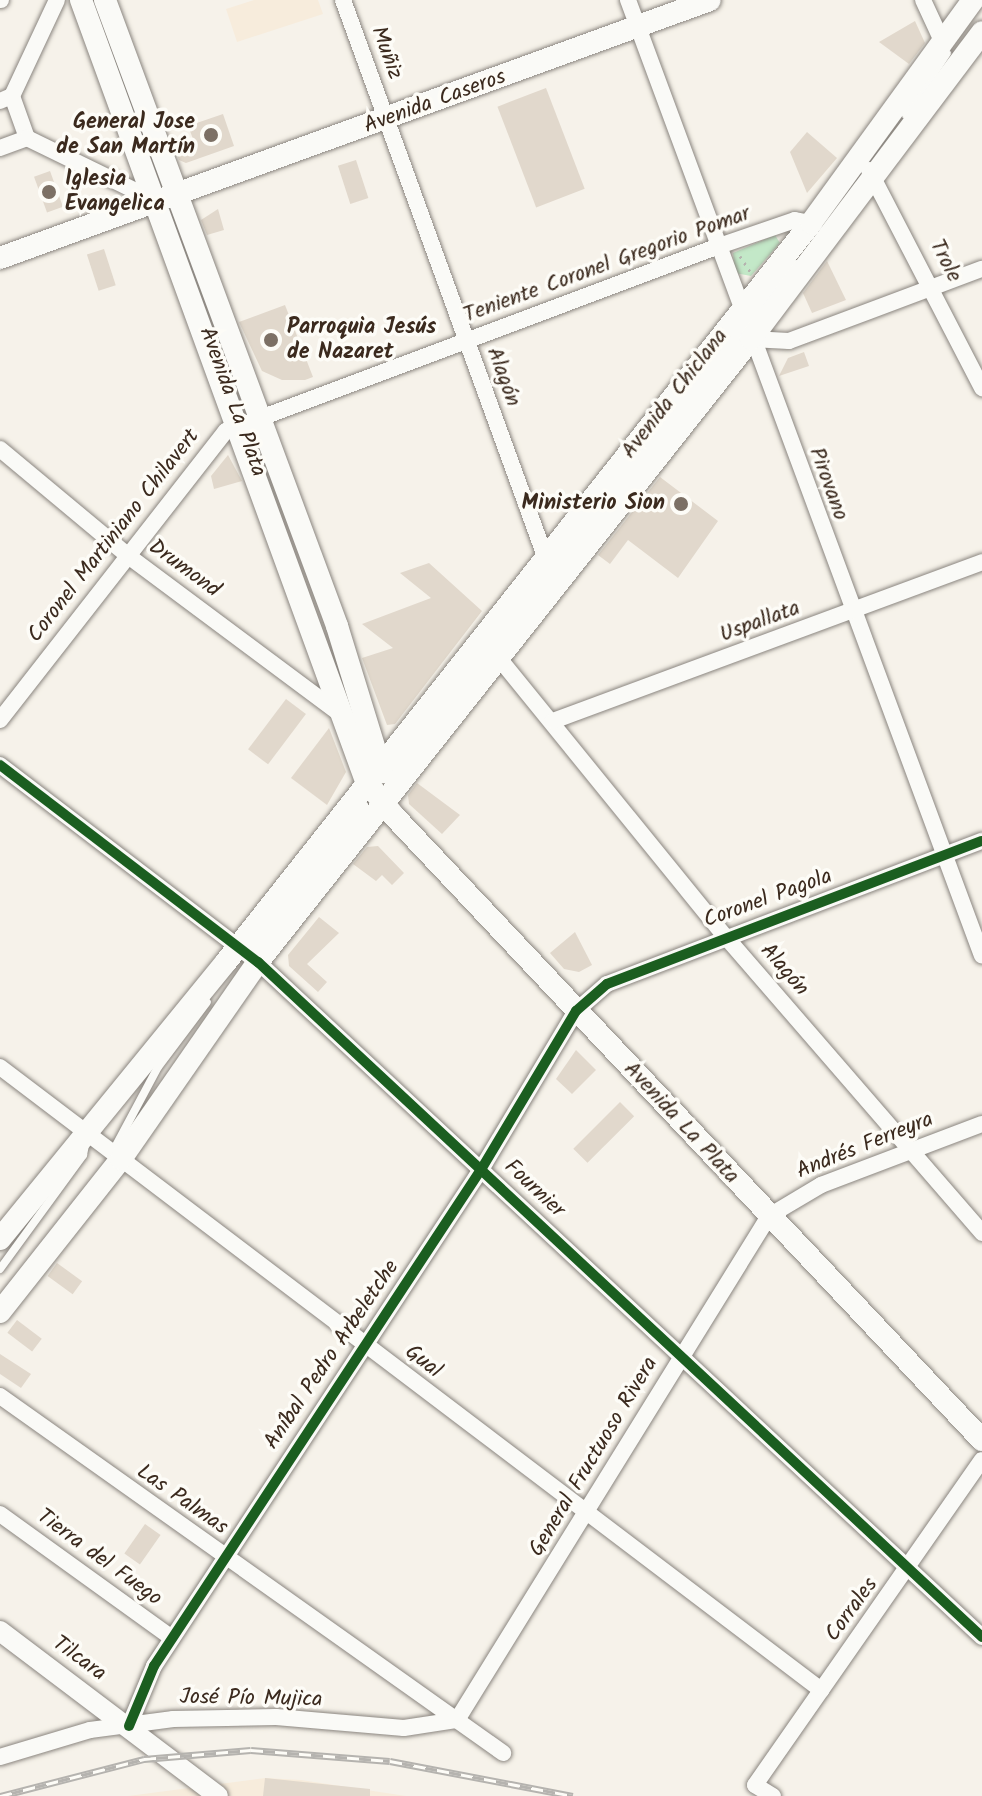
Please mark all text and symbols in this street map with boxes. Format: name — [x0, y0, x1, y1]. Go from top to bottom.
street label: Muñiz — [364, 23, 408, 83]
street label: Avenida Caseros — [360, 64, 510, 140]
place label: General Jose de San Martín — [56, 109, 195, 160]
marker: General Jose de San Martín — [202, 126, 220, 144]
place label: Iglesia Evangelica — [65, 166, 165, 218]
marker: Iglesia Evangelica — [40, 183, 58, 201]
street label: Teniente Coronel Gregorio Pomar — [460, 201, 754, 329]
street label: Trole — [923, 235, 967, 287]
place label: Parroquia Jesús de Nazaret — [287, 314, 436, 366]
street label: Avenida La Plata — [193, 324, 271, 480]
street label: Avenida Chiclana — [616, 324, 734, 464]
marker: Parroquia Jesús de Nazaret — [262, 331, 280, 349]
street label: Alagón — [480, 344, 526, 410]
street label: Coronel Martiniano Chilavert — [22, 424, 206, 648]
street label: Pirovano — [803, 444, 853, 524]
place label: Ministerio Sion — [522, 491, 665, 517]
marker: Ministerio Sion — [672, 495, 690, 513]
street label: Drumond — [143, 534, 225, 604]
street label: Uspallata — [716, 595, 804, 649]
street label: Coronel Pagola — [700, 864, 836, 934]
street label: Alagón — [754, 938, 814, 1002]
street label: Avenida La Plata — [618, 1056, 744, 1190]
street label: Andrés Ferreyra — [793, 1107, 937, 1185]
street label: Fournier — [498, 1154, 570, 1224]
street label: Aníbal Pedro Arbeletche — [259, 1255, 405, 1455]
street label: Gual — [399, 1339, 447, 1385]
street label: General Fructuoso Rivera — [524, 1352, 664, 1562]
street label: Las Palmas — [131, 1459, 233, 1541]
street label: Tierra del Fuego — [31, 1504, 167, 1612]
street label: Corrales — [820, 1573, 884, 1647]
street label: Tilcara — [47, 1631, 111, 1687]
street label: José Pío Mujica — [179, 1685, 323, 1713]

